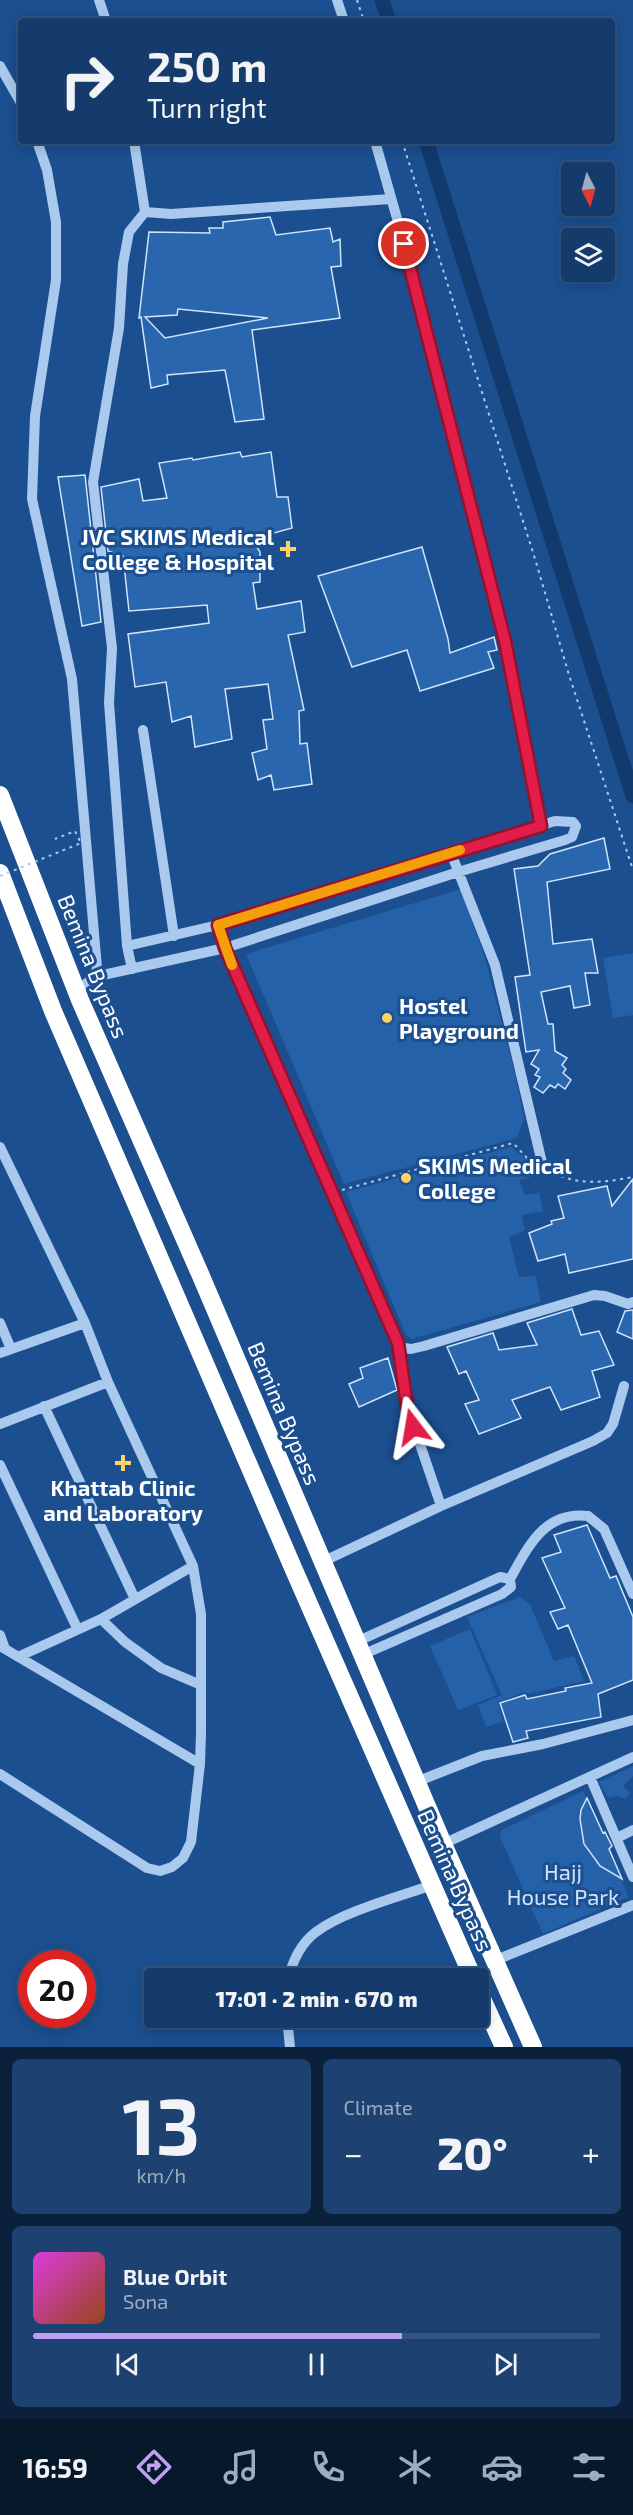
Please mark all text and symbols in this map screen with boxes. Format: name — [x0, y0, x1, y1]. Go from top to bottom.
text: 250 m — [147, 40, 267, 90]
icon: right — [48, 42, 126, 120]
text: Turn right — [147, 91, 267, 123]
north arrow — [561, 162, 615, 216]
map controls — [561, 162, 615, 282]
pin — [378, 218, 429, 269]
icon: arrive — [387, 227, 420, 260]
button: layers — [561, 228, 615, 282]
place label: JVC SKIMS Medical College & Hospital — [80, 523, 275, 574]
marker: JVC SKIMS Medical College & Hospital — [279, 540, 297, 558]
street label: Bemina Bypass — [53, 890, 135, 1042]
place label: Hostel Playground — [399, 992, 519, 1044]
marker: Hostel Playground — [380, 1011, 394, 1025]
place label: SKIMS Medical College — [418, 1152, 573, 1203]
marker: SKIMS Medical College — [399, 1171, 413, 1185]
street label: Bemina Bypass — [243, 1338, 327, 1488]
position arrow — [381, 1395, 445, 1459]
marker: Khattab Clinic and Laboratory — [114, 1454, 132, 1472]
place label: Khattab Clinic and Laboratory — [43, 1474, 203, 1526]
street label: Bemina Bypass — [413, 1805, 499, 1955]
park label: Hajj House Park — [507, 1858, 619, 1909]
speed limit sign: 20 — [18, 1950, 96, 2028]
text: 17:01 · 2 min · 670 m — [215, 1985, 418, 2011]
text: 13 — [122, 2077, 200, 2171]
text: Climate — [344, 2095, 413, 2119]
text: 20° — [437, 2125, 508, 2179]
text: − — [344, 2133, 363, 2173]
text: + — [582, 2133, 600, 2173]
text: km/h — [136, 2163, 186, 2187]
text: Blue Orbit — [123, 2263, 227, 2289]
text: Sona — [123, 2289, 168, 2313]
icon: previous — [111, 2348, 144, 2381]
icon: pause — [300, 2348, 333, 2381]
icon: next — [489, 2348, 522, 2381]
icon: directions — [133, 2446, 175, 2488]
icon: music — [220, 2446, 262, 2488]
icon: phone — [307, 2446, 349, 2488]
icon: climate — [394, 2446, 436, 2488]
icon: car — [481, 2446, 523, 2488]
icon: filters — [568, 2446, 610, 2488]
text: 16:59 — [23, 2451, 88, 2483]

